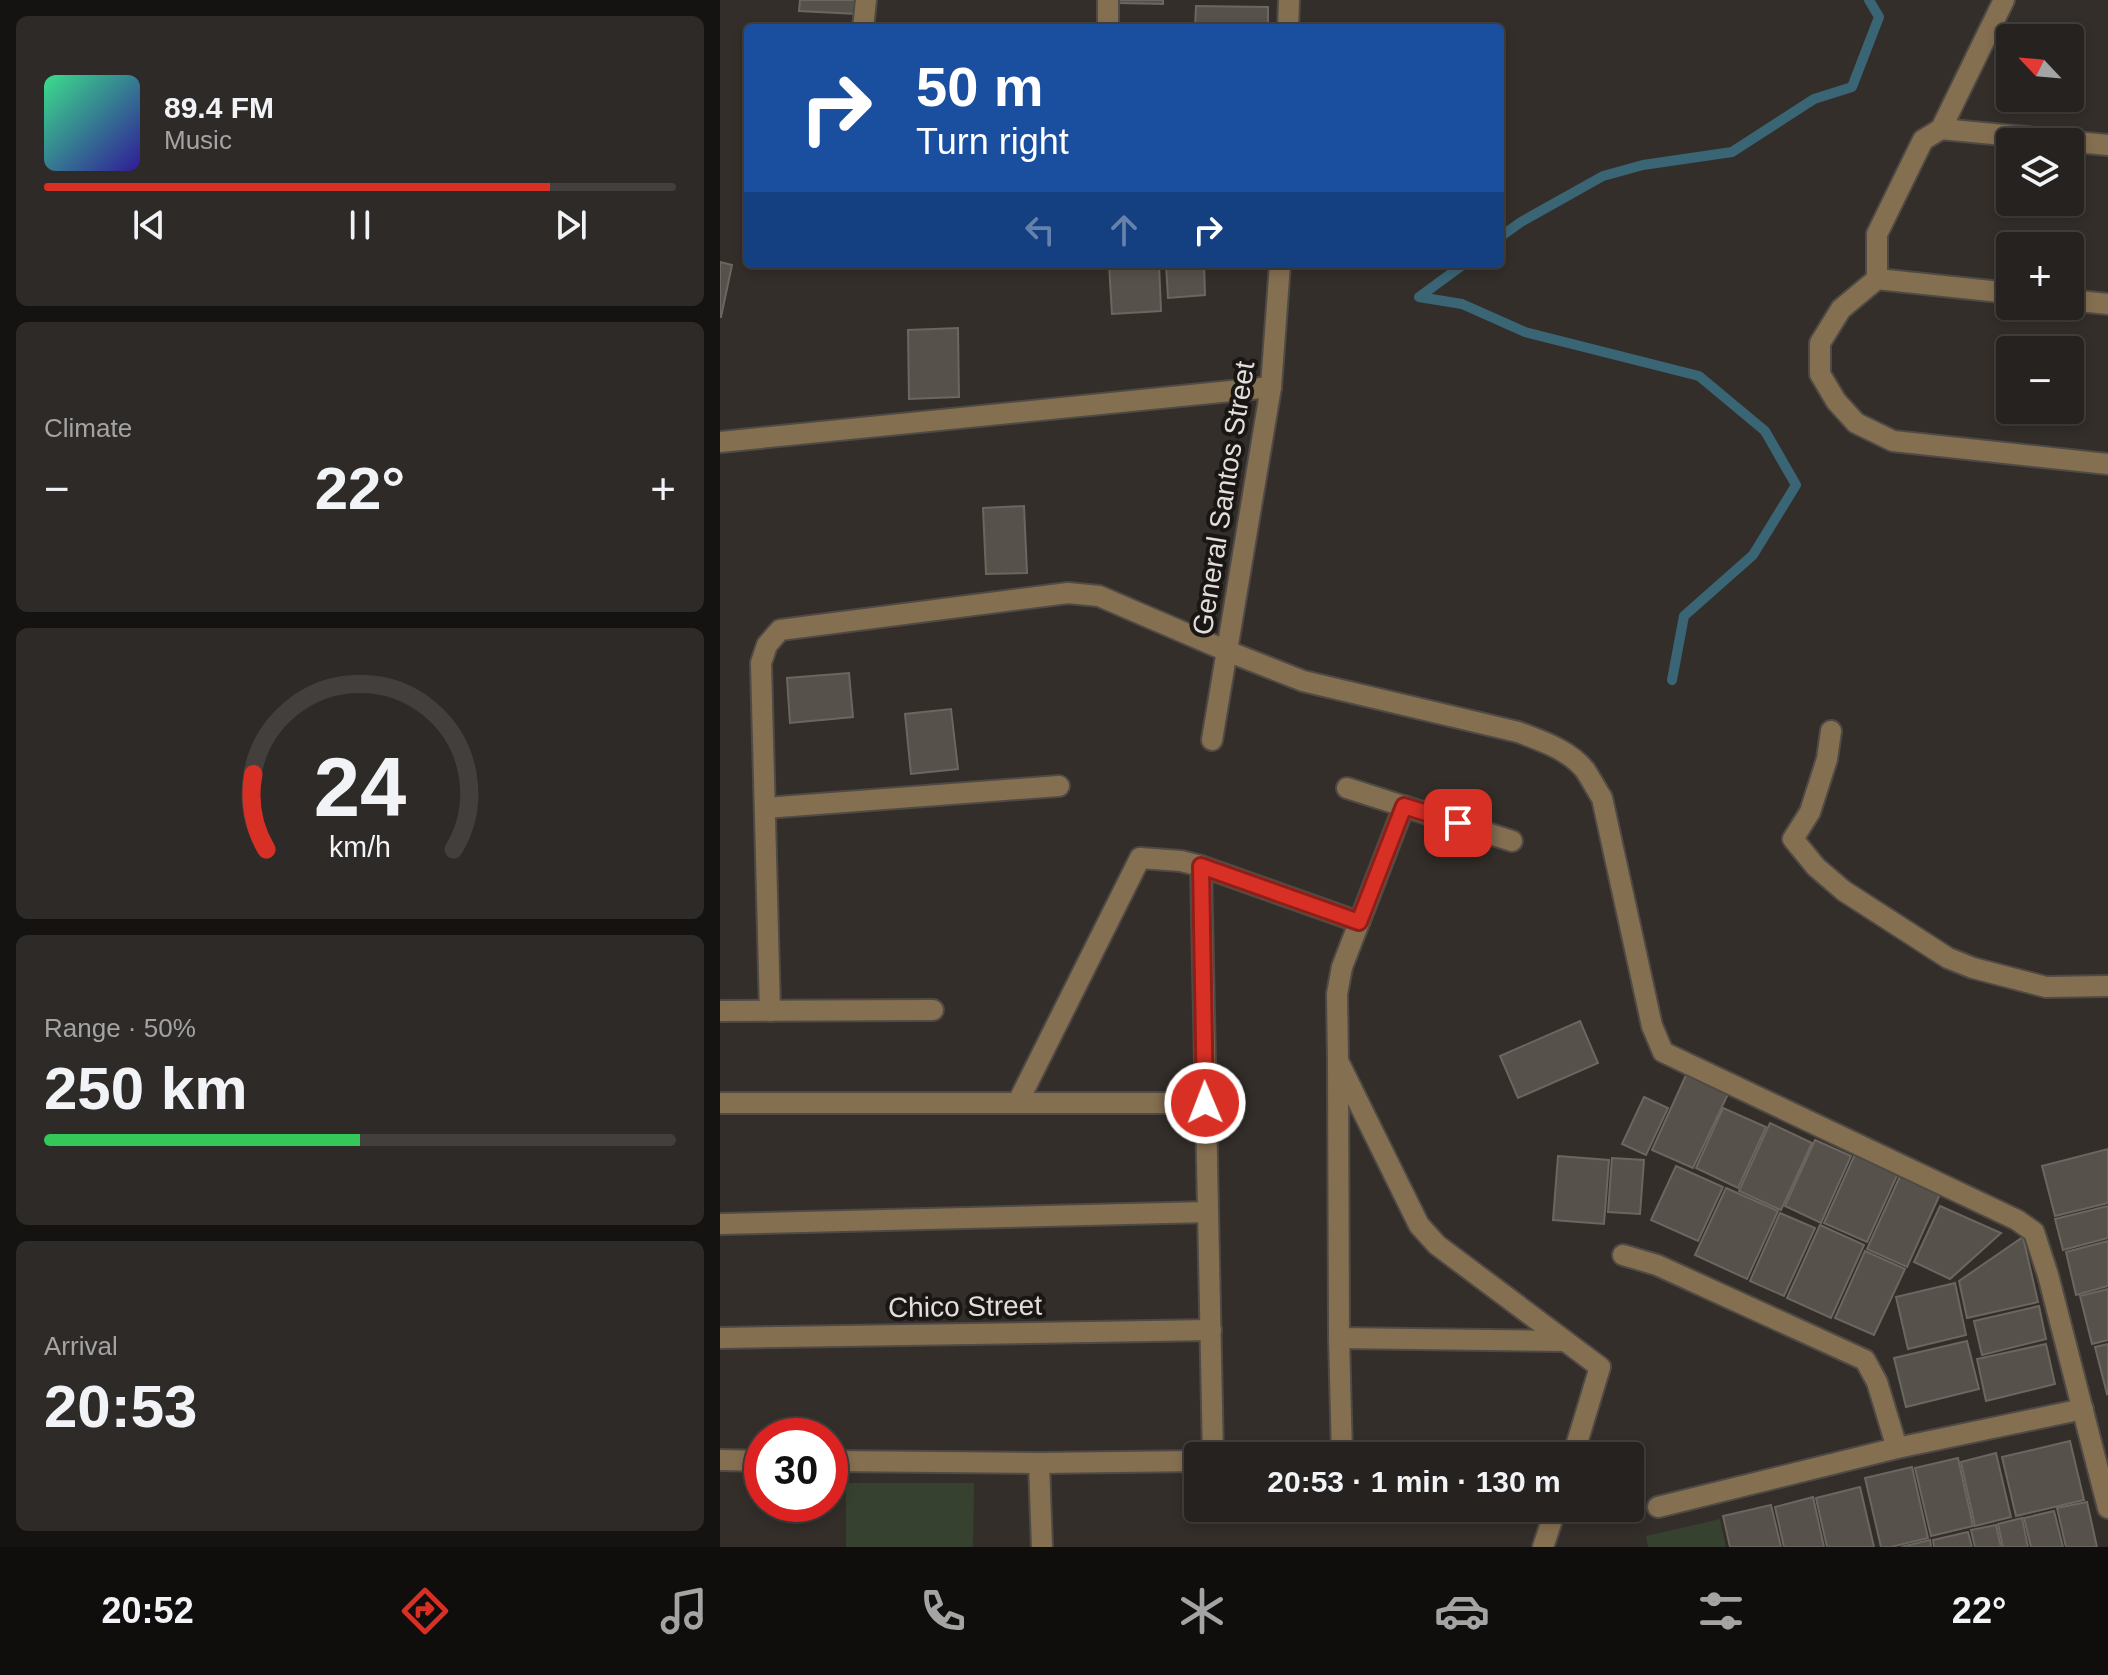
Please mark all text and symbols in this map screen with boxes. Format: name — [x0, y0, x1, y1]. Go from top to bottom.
north arrow — [1996, 24, 2084, 112]
map controls — [1996, 24, 2084, 424]
text: 50 m — [916, 55, 1044, 118]
icon: right — [784, 56, 888, 160]
text: 89.4 FM — [164, 91, 274, 124]
text: Turn right — [916, 121, 1069, 162]
text: Music — [164, 125, 232, 155]
button: layers — [1996, 128, 2084, 216]
icon: previous — [127, 203, 171, 247]
icon: pause — [338, 203, 382, 247]
icon: next — [549, 203, 593, 247]
icon: left — [1018, 208, 1062, 252]
icon: ahead — [1102, 208, 1146, 252]
icon: right — [1186, 208, 1230, 252]
button: + — [1996, 232, 2084, 320]
button: − — [1996, 336, 2084, 424]
street label: General Santos Street — [1187, 359, 1261, 637]
text: Climate — [44, 413, 132, 443]
text: 22° — [315, 455, 405, 522]
text: − — [44, 464, 70, 513]
text: + — [650, 464, 676, 513]
text: 24 — [314, 740, 406, 833]
pin — [1424, 789, 1492, 857]
icon: arrive — [1436, 801, 1480, 845]
text: km/h — [329, 831, 391, 863]
text: Range · 50% — [44, 1013, 196, 1043]
text: 250 km — [44, 1055, 248, 1122]
position arrow — [1163, 1061, 1247, 1145]
street label: Chico Street — [888, 1290, 1043, 1323]
text: Arrival — [44, 1331, 118, 1361]
text: 20:53 — [44, 1373, 197, 1440]
speed limit sign: 30 — [744, 1418, 848, 1522]
text: 20:53 · 1 min · 130 m — [1267, 1465, 1561, 1498]
icon: directions — [397, 1583, 453, 1639]
icon: music — [656, 1583, 712, 1639]
icon: phone — [915, 1583, 971, 1639]
icon: climate — [1174, 1583, 1230, 1639]
icon: car — [1434, 1583, 1490, 1639]
icon: filters — [1693, 1583, 1749, 1639]
text: 20:52 — [102, 1590, 194, 1631]
text: 22° — [1952, 1590, 2006, 1631]

